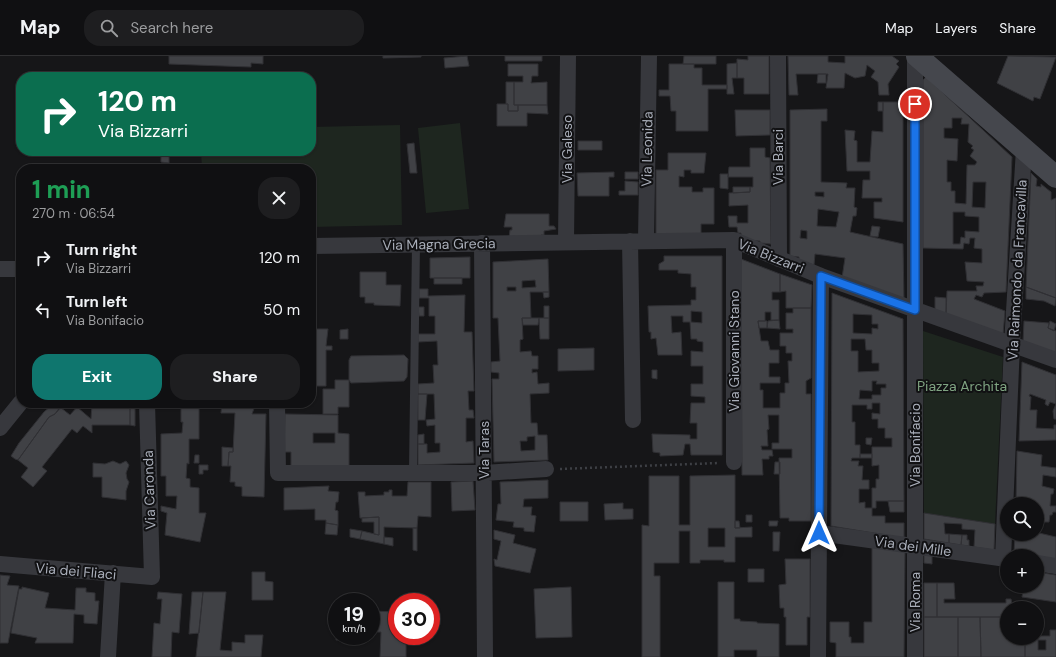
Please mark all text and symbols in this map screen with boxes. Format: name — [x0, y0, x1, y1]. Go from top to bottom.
search box — [84, 10, 364, 46]
text: Map — [20, 15, 60, 40]
icon: search — [98, 17, 120, 39]
text: Search here — [130, 18, 213, 38]
text: Map — [885, 19, 913, 37]
text: Layers — [935, 19, 977, 37]
text: Share — [999, 19, 1036, 37]
text: 120 m — [98, 83, 177, 120]
pin — [898, 87, 932, 121]
icon: right — [32, 88, 84, 140]
icon: arrive — [904, 93, 926, 115]
street label: Via Leonida — [637, 111, 657, 187]
street label: Via Galeso — [558, 115, 576, 183]
text: Via Bizzarri — [98, 119, 188, 143]
street label: Via Barci — [769, 129, 787, 185]
text: 1 min — [32, 174, 91, 205]
button: close — [258, 177, 300, 219]
street label: Via Raimondo da Francavilla — [1003, 179, 1031, 361]
text: 270 m · 06:54 — [32, 205, 115, 222]
street label: Via Magna Grecia — [382, 234, 496, 254]
street label: Via Bizzarri — [735, 235, 807, 277]
text: Turn right — [66, 240, 137, 260]
icon: right — [32, 247, 54, 269]
text: 120 m — [259, 248, 300, 268]
text: Via Bizzarri — [66, 260, 131, 277]
street label: Via Giovanni Stano — [725, 290, 743, 412]
text: Turn left — [66, 292, 127, 312]
icon: left — [32, 299, 54, 321]
text: 50 m — [263, 300, 300, 320]
text: Via Bonifacio — [66, 312, 144, 329]
button: Exit — [32, 354, 162, 400]
button: Share — [170, 354, 300, 400]
park label: Piazza Archita — [917, 377, 1007, 395]
street label: Via Bonifacio — [906, 403, 924, 487]
street label: Via Taras — [475, 421, 493, 479]
street label: Via Caronda — [139, 450, 159, 530]
map controls — [1000, 497, 1044, 645]
button: search — [1000, 497, 1044, 541]
position arrow — [798, 512, 840, 554]
street label: Via dei Mille — [874, 532, 953, 560]
button: + — [1000, 549, 1044, 593]
street label: Via dei Fliaci — [35, 559, 117, 583]
street label: Via Roma — [906, 572, 924, 632]
speed limit sign: 30 — [388, 593, 440, 645]
text: 19 — [344, 601, 364, 627]
button: − — [1000, 601, 1044, 645]
text: km/h — [342, 622, 366, 635]

